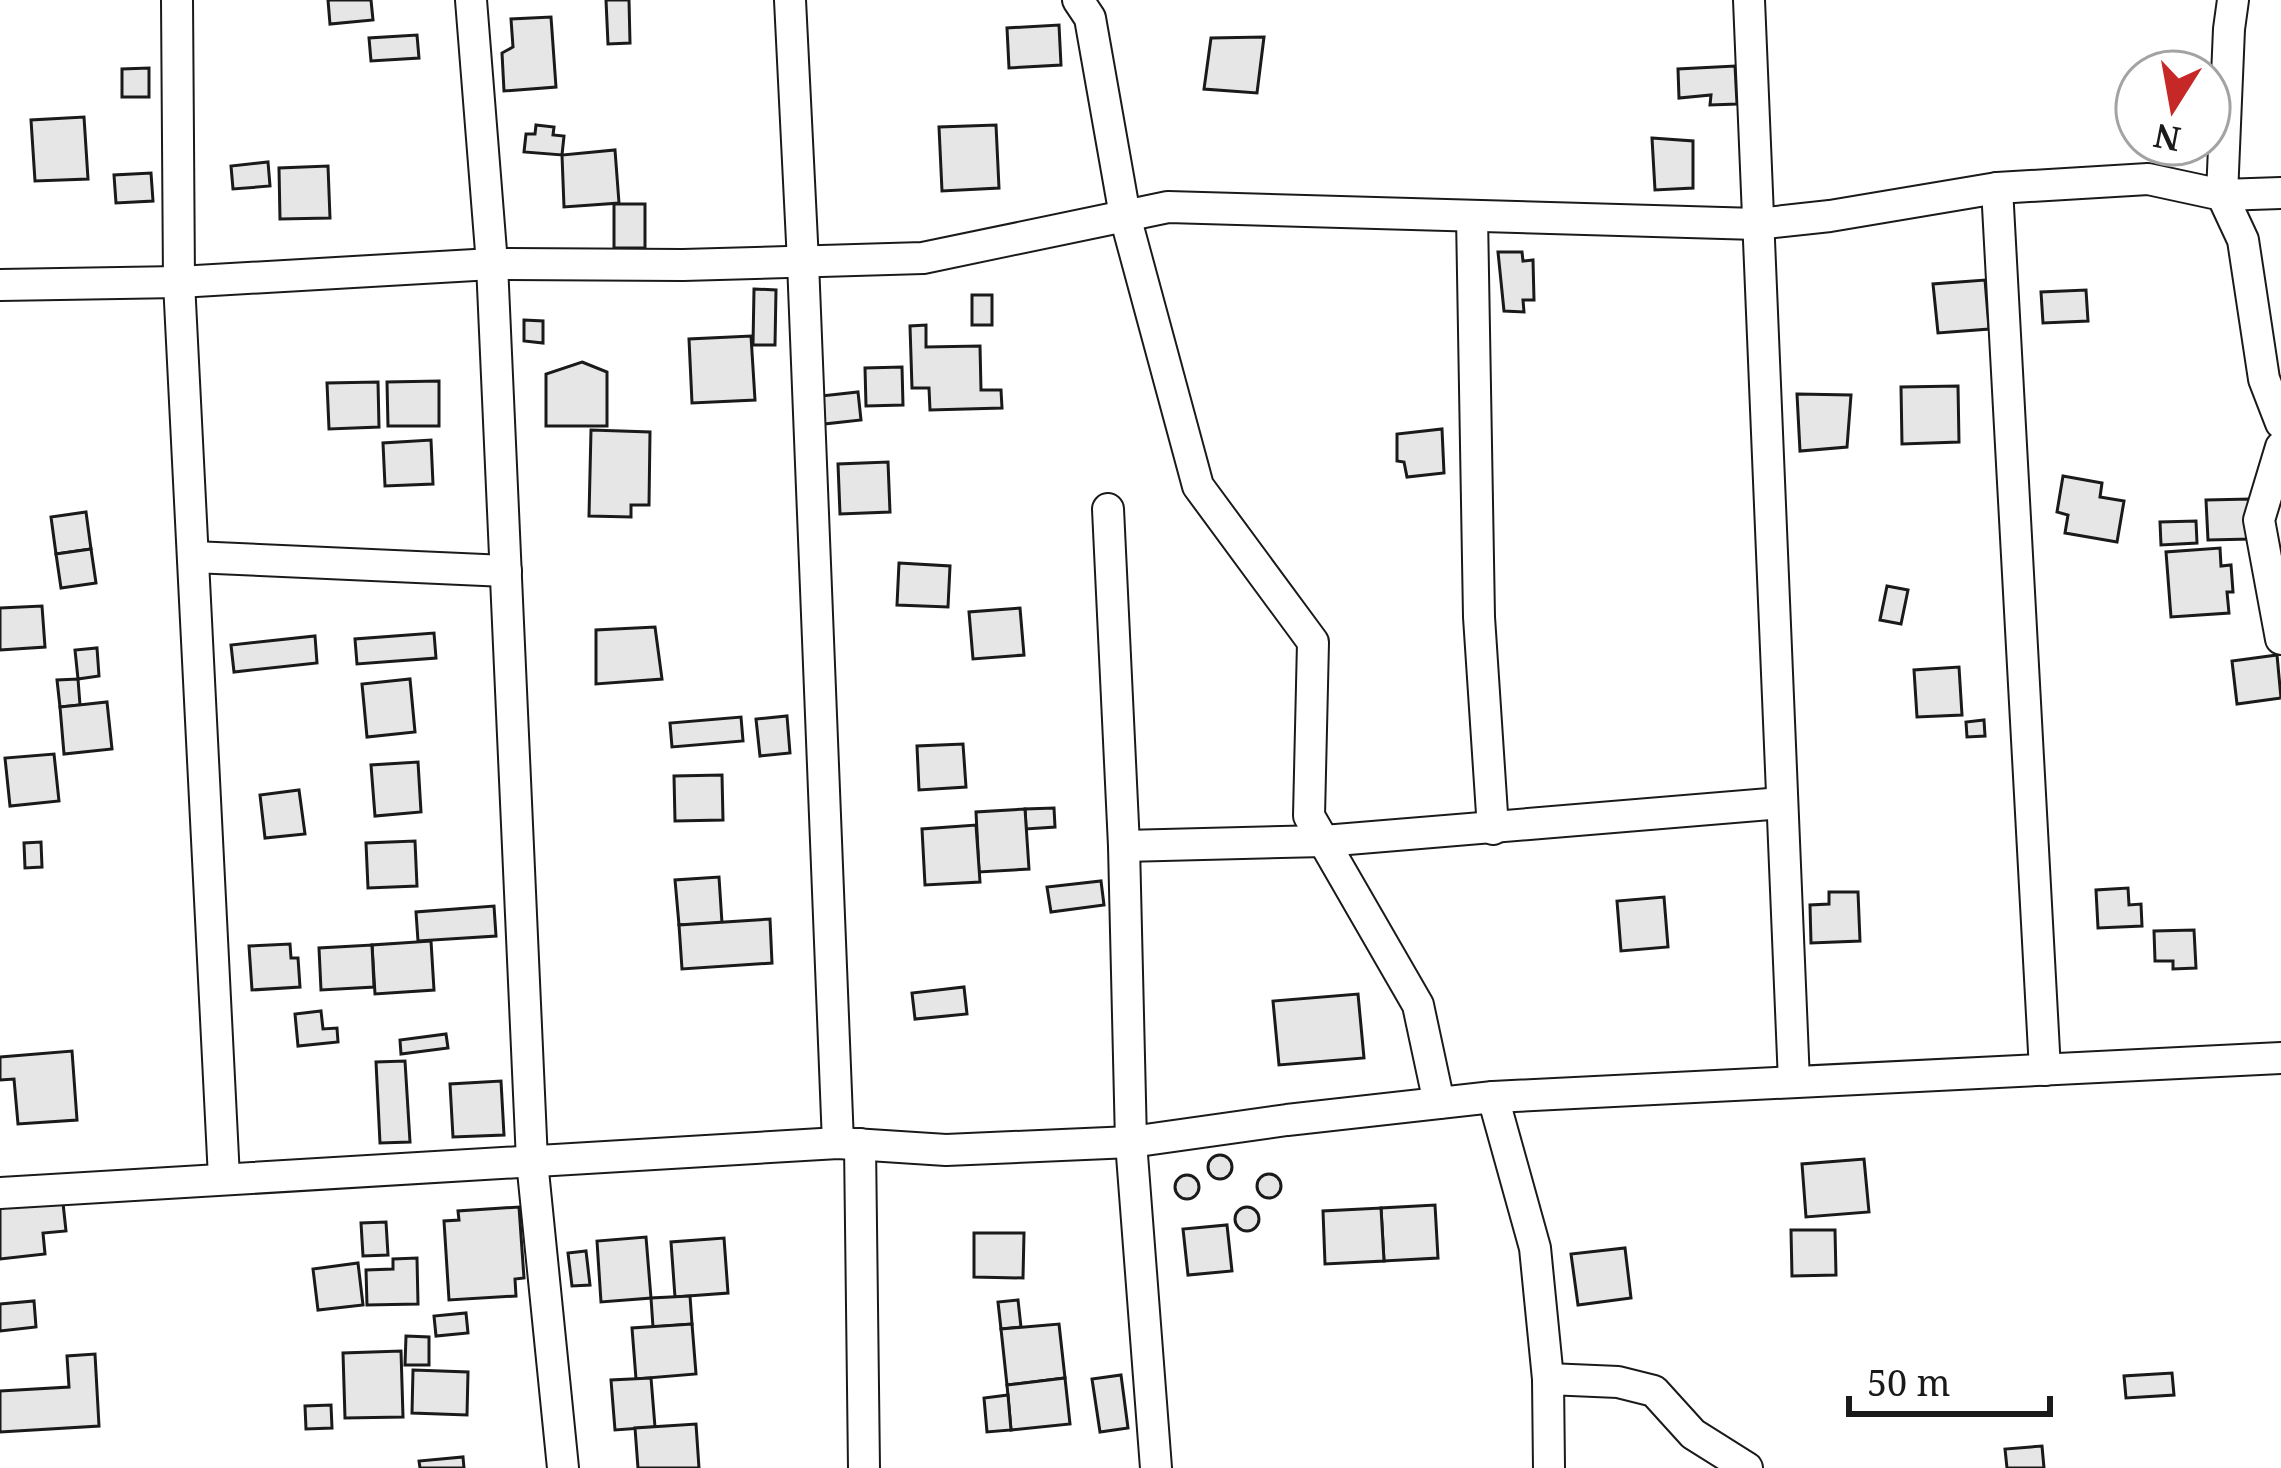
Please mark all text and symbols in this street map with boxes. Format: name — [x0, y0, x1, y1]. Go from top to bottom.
north arrow — [2113, 48, 2233, 168]
text: N — [2150, 113, 2184, 163]
scale bar — [1849, 1342, 2050, 1416]
text: 50 m — [1867, 1358, 1951, 1407]

